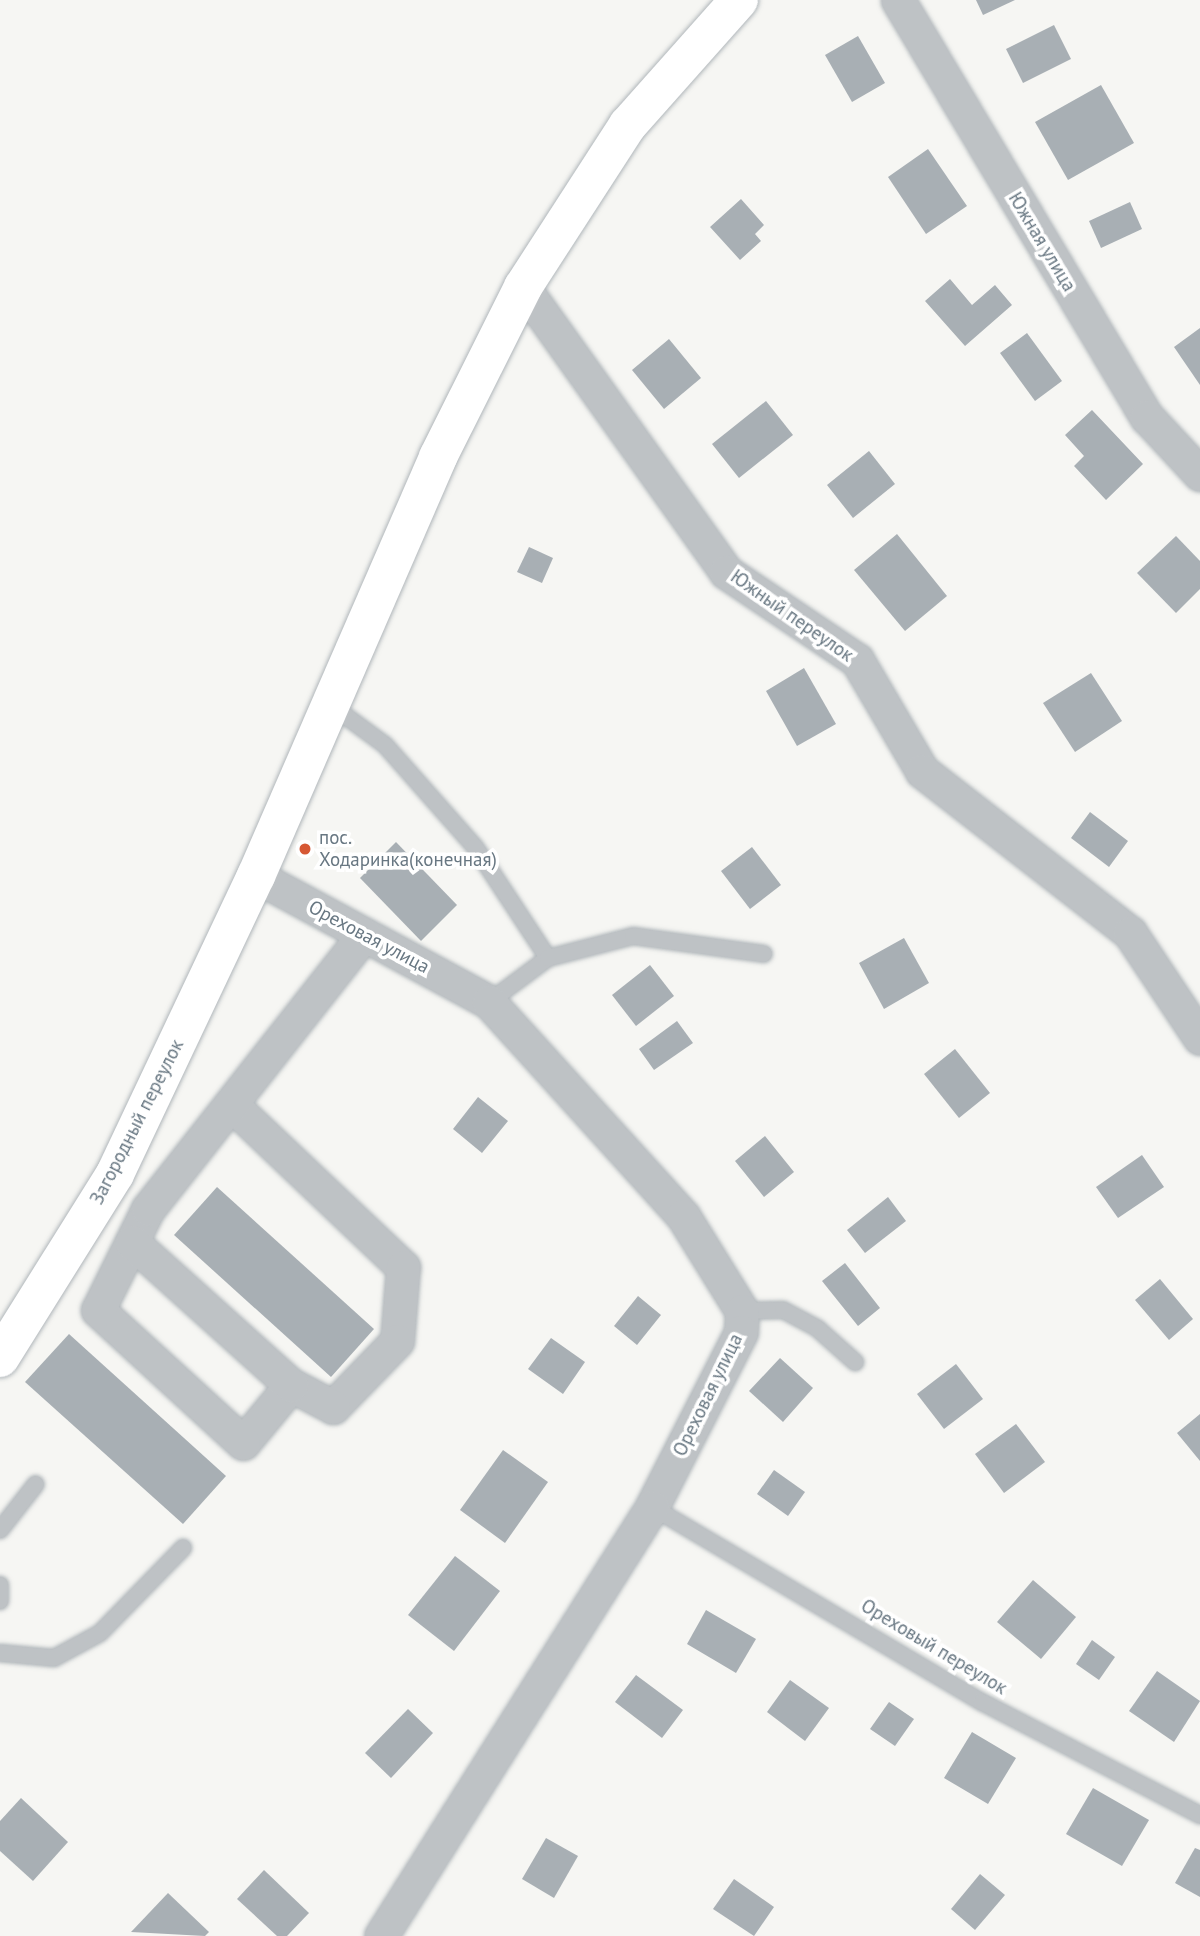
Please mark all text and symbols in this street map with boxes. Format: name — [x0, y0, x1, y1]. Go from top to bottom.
street label: Южная улица — [1003, 188, 1081, 296]
street label: Южный переулок — [726, 565, 858, 667]
place label: пос. Ходаринка(конечная) — [319, 827, 497, 871]
marker: пос. Ходаринка(конечная) — [297, 841, 313, 857]
street label: Ореховая улица — [305, 896, 433, 978]
street label: Загородный переулок — [85, 1036, 189, 1208]
street label: Ореховая улица — [669, 1330, 747, 1460]
street label: Ореховый переулок — [857, 1594, 1011, 1700]

